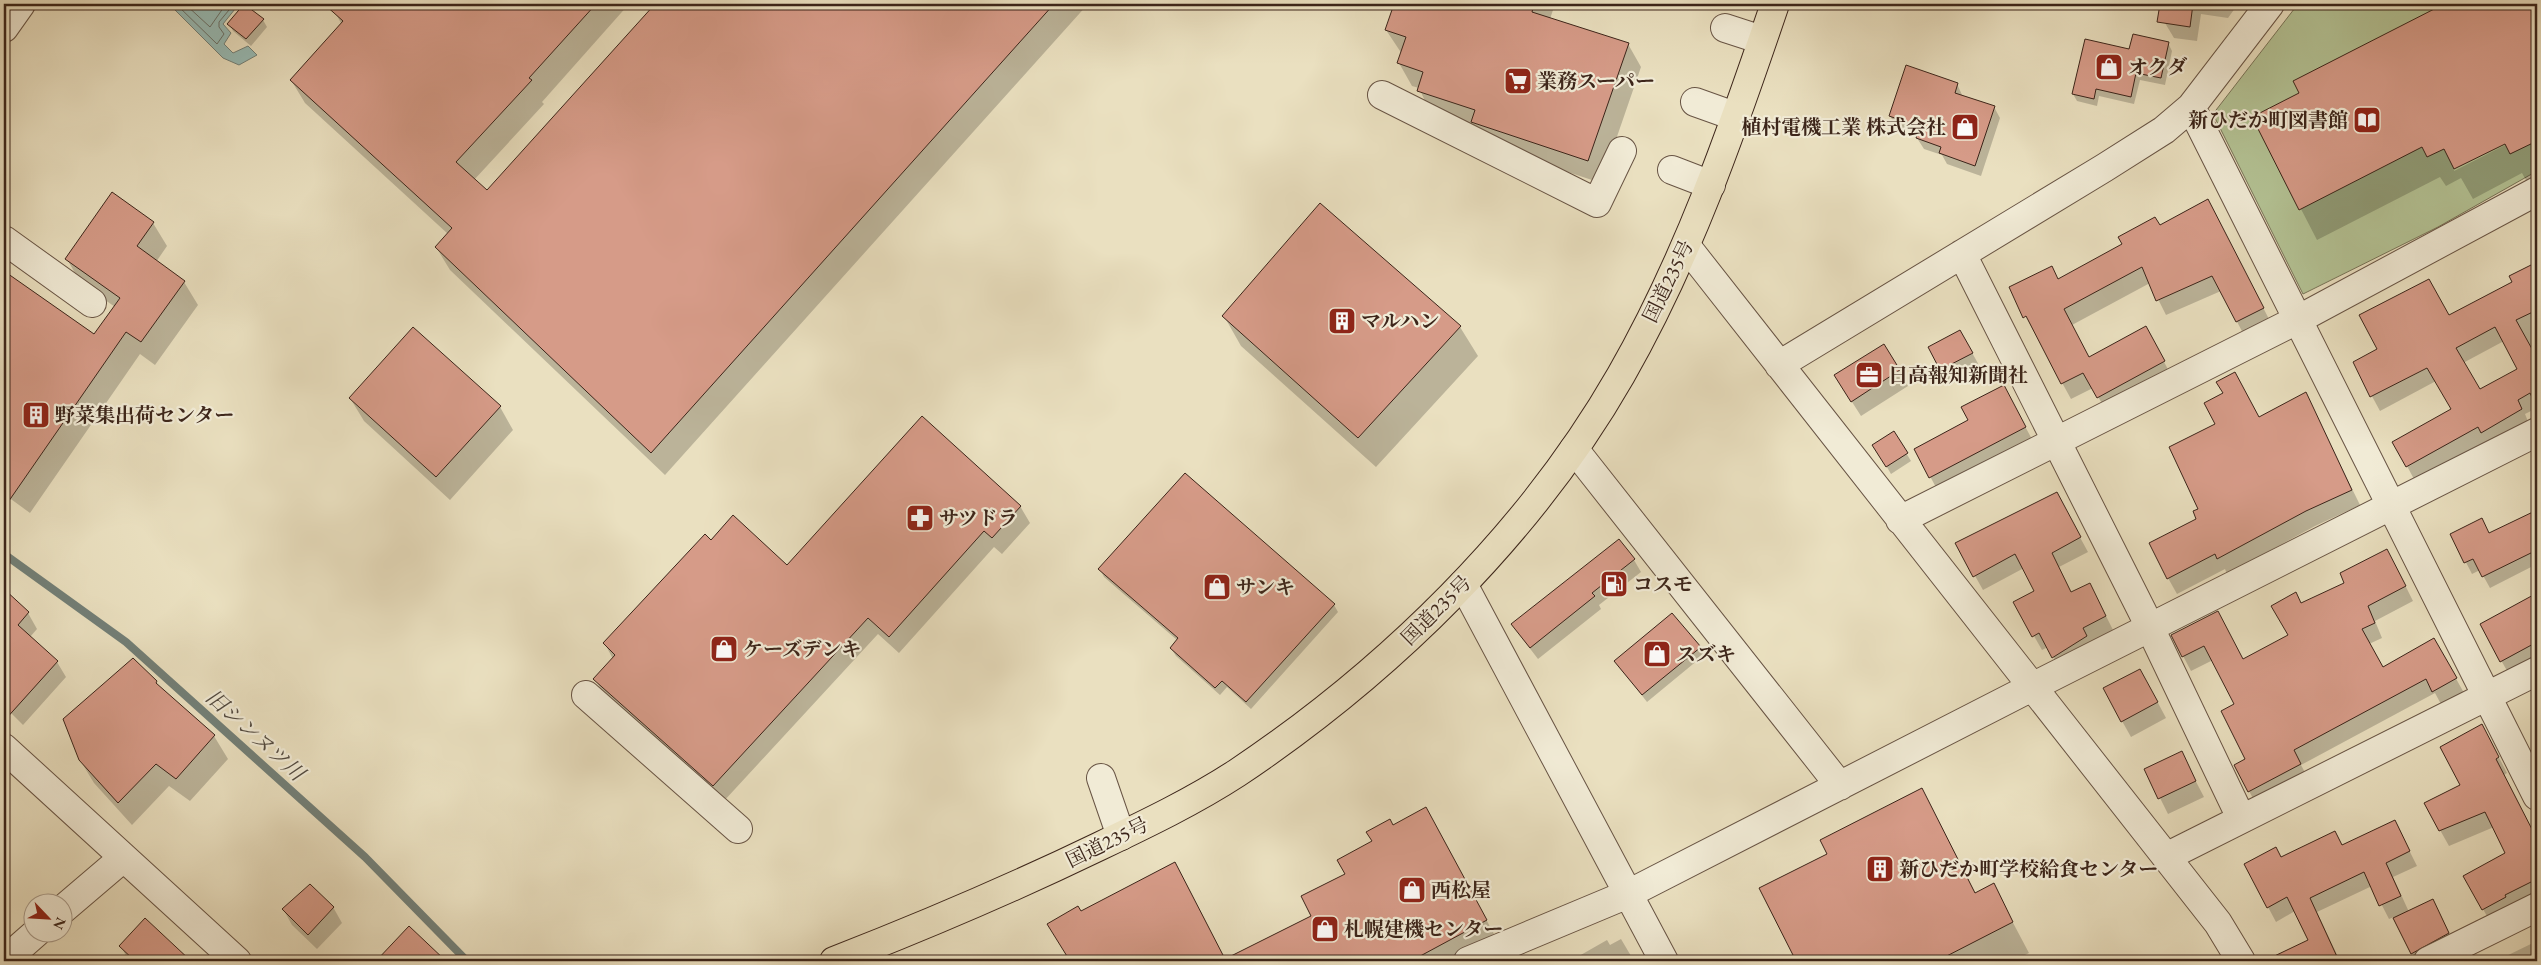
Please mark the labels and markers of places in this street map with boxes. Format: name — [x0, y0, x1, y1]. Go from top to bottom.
shop icon: オクダ — [2094, 52, 2124, 82]
place label: オクダ — [2128, 54, 2187, 80]
supermarket icon: 業務スーパー — [1503, 66, 1533, 96]
place label: 業務スーパー — [1537, 68, 1655, 94]
library icon: 新ひだか町図書館 — [2352, 105, 2382, 135]
place label: 新ひだか町図書館 — [2188, 107, 2348, 133]
shop icon: 植村電機工業 株式会社 — [1950, 112, 1980, 142]
place label: 植村電機工業 株式会社 — [1741, 114, 1946, 140]
building icon: マルハン — [1327, 306, 1357, 336]
place label: マルハン — [1361, 308, 1440, 334]
office icon: 日高報知新聞社 — [1854, 360, 1884, 390]
place label: 日高報知新聞社 — [1888, 362, 2028, 388]
building icon: 野菜集出荷センター — [21, 400, 51, 430]
place label: 野菜集出荷センター — [55, 402, 234, 428]
pharmacy icon: サツドラ — [905, 503, 935, 533]
place label: サツドラ — [939, 505, 1018, 531]
fuel station icon: コスモ — [1599, 569, 1629, 599]
place label: コスモ — [1633, 571, 1693, 597]
shop icon: サンキ — [1202, 572, 1232, 602]
place label: サンキ — [1236, 574, 1295, 600]
shop icon: ケーズデンキ — [709, 634, 739, 664]
place label: ケーズデンキ — [743, 636, 861, 662]
shop icon: スズキ — [1642, 639, 1672, 669]
place label: スズキ — [1676, 641, 1736, 667]
building icon: 新ひだか町学校給食センター — [1865, 854, 1895, 884]
place label: 新ひだか町学校給食センター — [1899, 856, 2158, 882]
shop icon: 西松屋 — [1397, 875, 1427, 905]
place label: 西松屋 — [1431, 877, 1491, 903]
shop icon: 札幌建機センター — [1310, 914, 1340, 944]
place label: 札幌建機センター — [1344, 916, 1503, 942]

